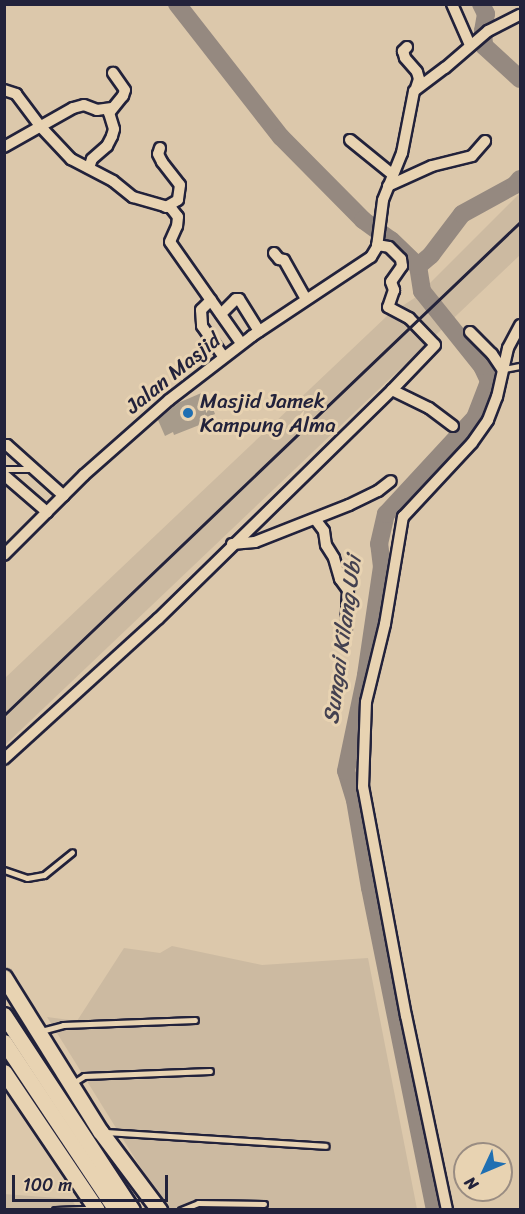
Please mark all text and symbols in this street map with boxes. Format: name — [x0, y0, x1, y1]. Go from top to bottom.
street label: Jalan Masjid — [120, 327, 226, 419]
place label: Masjid Jamek Kampung Alma — [200, 388, 336, 438]
marker: Masjid Jamek Kampung Alma — [181, 406, 195, 420]
water label: Sungai Kilang Ubi — [317, 554, 367, 726]
north arrow — [453, 1142, 513, 1202]
scale bar — [15, 1163, 171, 1201]
text: 100 m — [23, 1169, 72, 1201]
text: N — [457, 1169, 485, 1198]

